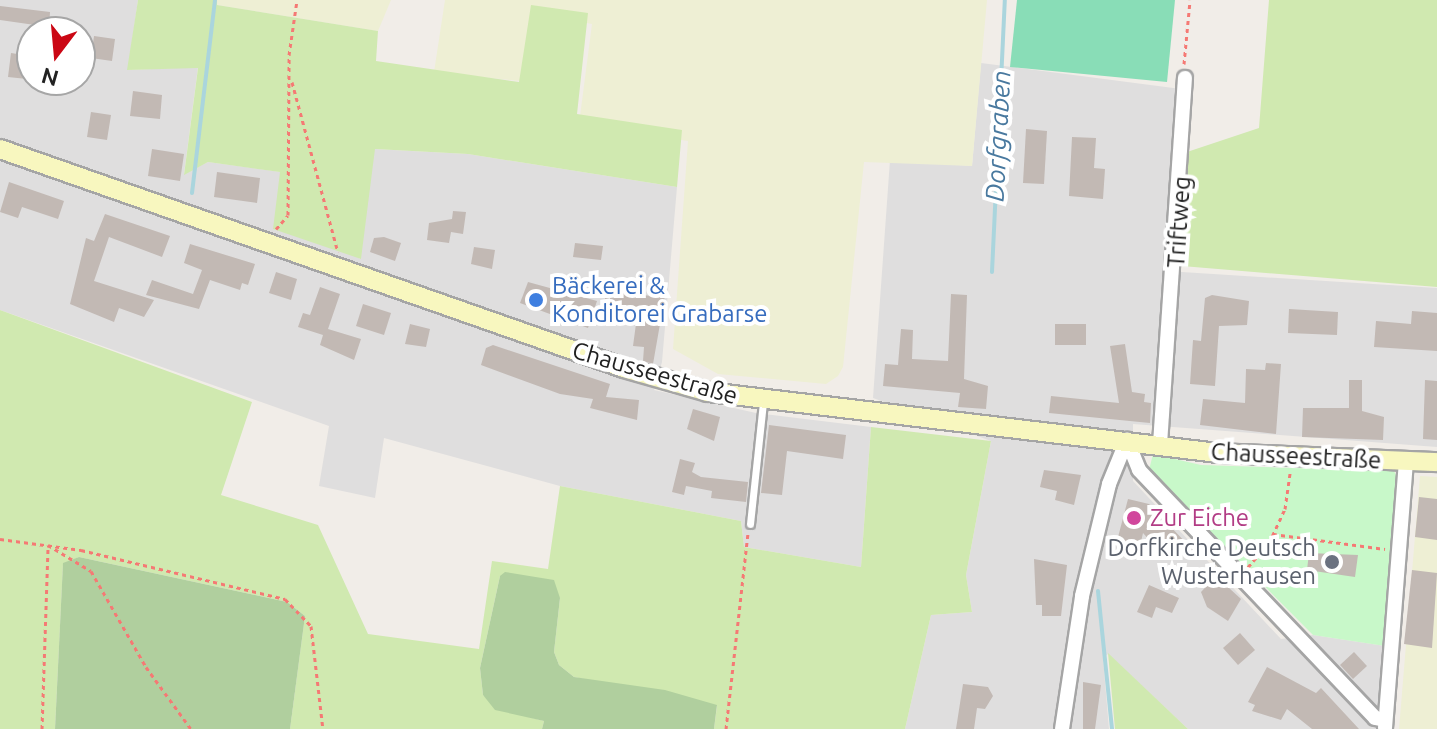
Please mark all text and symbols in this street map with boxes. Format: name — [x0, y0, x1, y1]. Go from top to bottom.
north arrow — [16, 16, 96, 96]
text: N — [38, 63, 61, 92]
water label: Dorfgraben — [979, 69, 1017, 203]
street label: Triftweg — [1161, 175, 1197, 269]
place label: Bäckerei & Konditorei Grabarse — [552, 272, 767, 328]
marker: Bäckerei & Konditorei Grabarse — [527, 291, 545, 309]
street label: Chausseestraße — [569, 336, 741, 410]
street label: Chausseestraße — [1210, 437, 1382, 475]
place label: Zur Eiche — [1150, 504, 1249, 532]
marker: Zur Eiche — [1125, 509, 1143, 527]
place label: Dorfkirche Deutsch Wusterhausen — [1108, 534, 1316, 590]
marker: Dorfkirche Deutsch Wusterhausen — [1323, 553, 1341, 571]

